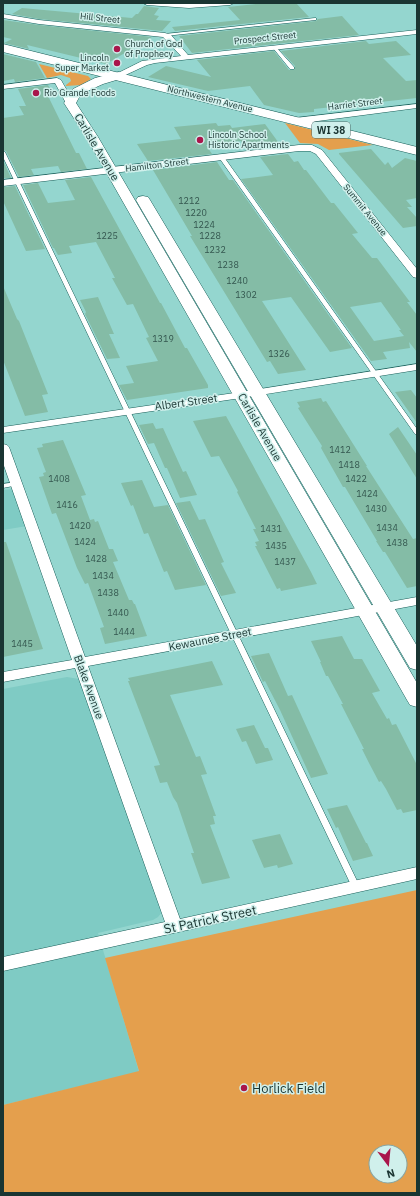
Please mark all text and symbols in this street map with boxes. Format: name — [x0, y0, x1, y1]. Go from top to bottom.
street label: Hill Street — [79, 10, 121, 25]
street label: Prospect Street — [233, 29, 297, 46]
place label: Church of God of Prophecy — [125, 38, 182, 59]
marker: Church of God of Prophecy — [112, 44, 122, 54]
place label: Lincoln Super Market — [55, 52, 109, 73]
marker: Lincoln Super Market — [112, 58, 122, 68]
street label: Northwestern Avenue — [166, 83, 254, 114]
place label: Rio Grande Foods — [44, 87, 115, 98]
marker: Rio Grande Foods — [31, 88, 41, 98]
street label: Harriet Street — [327, 95, 383, 112]
street label: Carlisle Avenue — [71, 111, 123, 183]
road number: WI 38 — [312, 122, 350, 138]
place label: Lincoln School Historic Apartments — [208, 129, 289, 150]
marker: Lincoln School Historic Apartments — [195, 135, 205, 145]
street label: Hamilton Street — [125, 155, 189, 174]
street label: Summit Avenue — [341, 181, 390, 238]
house number: 1212 — [178, 195, 200, 206]
house number: 1220 — [185, 207, 207, 218]
house number: 1224 — [193, 219, 215, 230]
house number: 1225 — [96, 230, 118, 241]
house number: 1228 — [199, 230, 221, 241]
house number: 1232 — [204, 244, 226, 255]
house number: 1238 — [217, 259, 239, 270]
house number: 1240 — [226, 275, 248, 286]
house number: 1302 — [235, 289, 257, 300]
house number: 1319 — [152, 333, 174, 344]
house number: 1326 — [268, 348, 290, 359]
street label: Albert Street — [154, 391, 218, 413]
street label: Carlisle Avenue — [235, 391, 285, 463]
house number: 1412 — [329, 444, 351, 455]
house number: 1418 — [338, 459, 360, 470]
house number: 1408 — [48, 473, 70, 484]
house number: 1422 — [345, 473, 367, 484]
house number: 1424 — [356, 488, 378, 499]
house number: 1416 — [56, 499, 78, 510]
house number: 1430 — [365, 503, 387, 514]
house number: 1420 — [69, 520, 91, 531]
house number: 1434 — [376, 522, 398, 533]
house number: 1431 — [260, 523, 282, 534]
house number: 1424 — [74, 536, 96, 547]
house number: 1438 — [386, 537, 408, 548]
house number: 1435 — [265, 540, 287, 551]
house number: 1428 — [85, 553, 107, 564]
house number: 1437 — [274, 556, 296, 567]
house number: 1434 — [92, 570, 114, 581]
house number: 1438 — [97, 587, 119, 598]
house number: 1440 — [107, 607, 129, 618]
street label: Kewaunee Street — [167, 624, 253, 654]
house number: 1444 — [113, 626, 135, 637]
house number: 1445 — [11, 638, 33, 649]
street label: Blake Avenue — [71, 653, 107, 721]
street label: St Patrick Street — [162, 901, 258, 938]
place label: Horlick Field — [252, 1080, 325, 1097]
marker: Horlick Field — [239, 1083, 249, 1093]
north arrow — [368, 1144, 408, 1184]
text: N — [385, 1166, 397, 1181]

